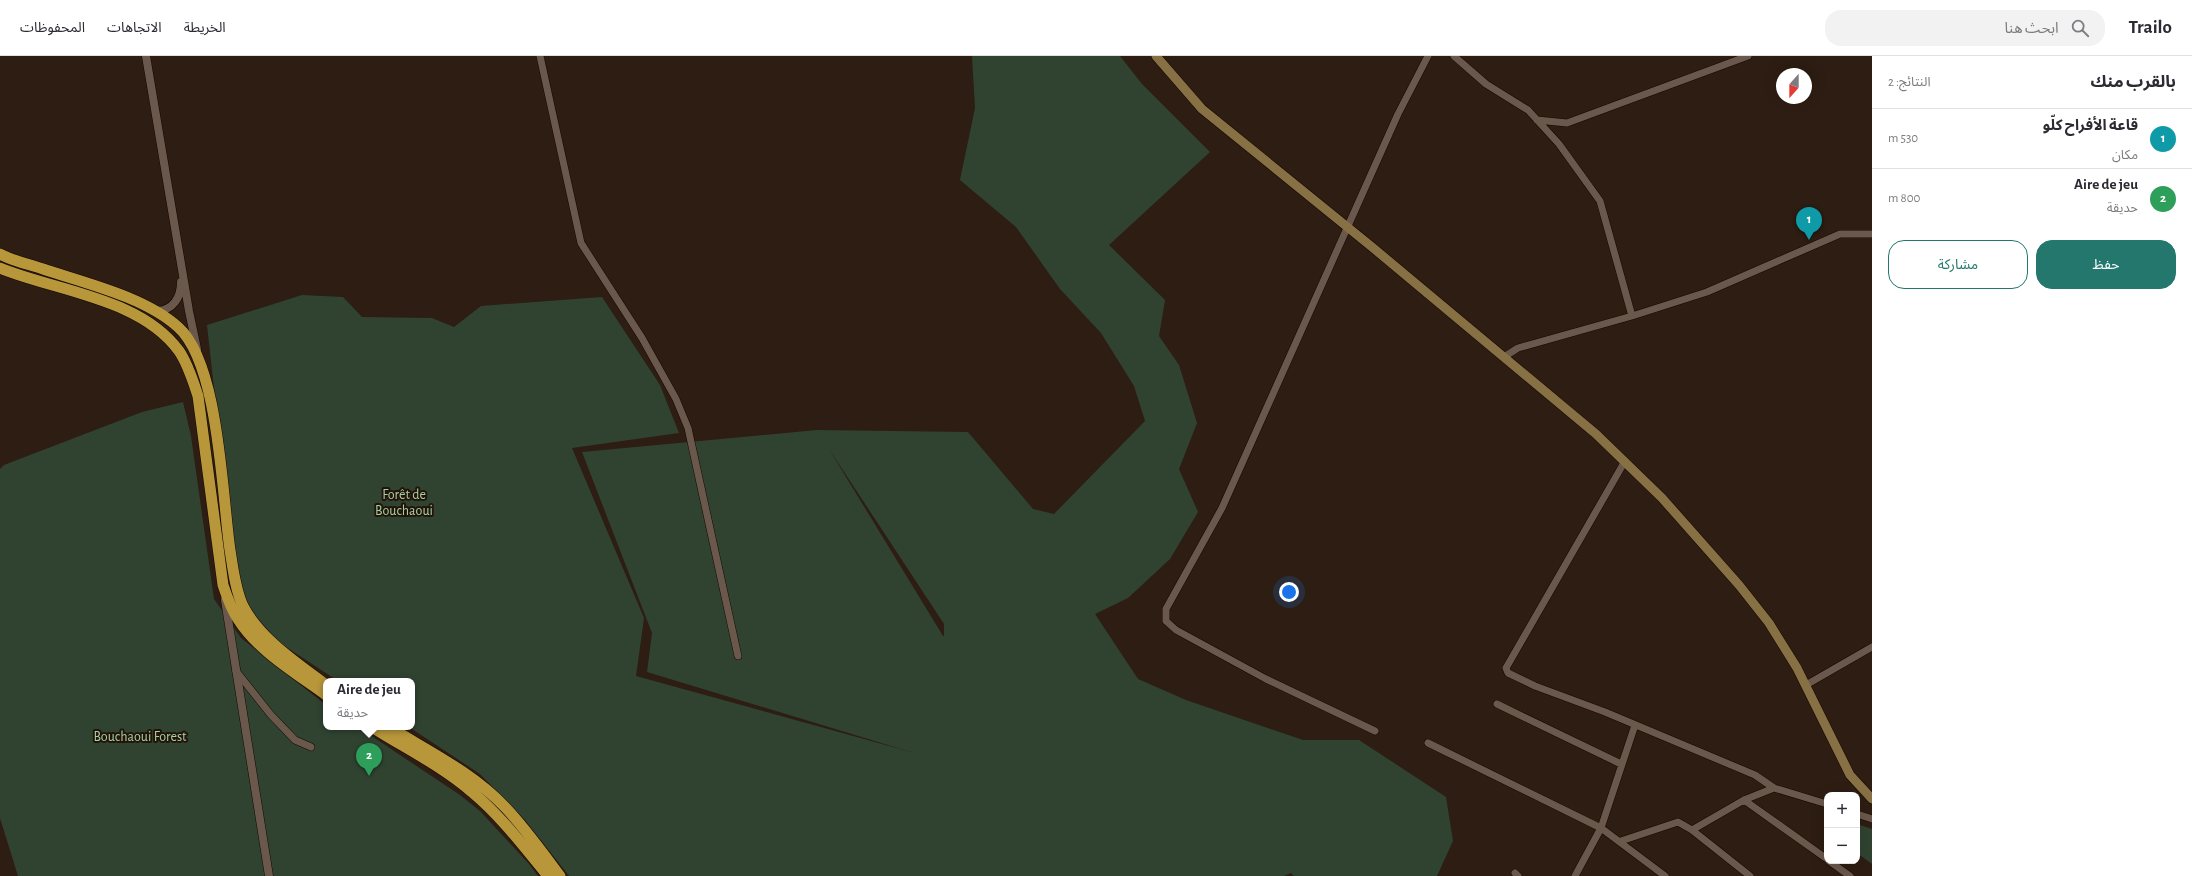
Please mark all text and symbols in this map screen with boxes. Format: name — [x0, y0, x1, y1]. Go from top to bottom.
search box — [1825, 10, 2105, 46]
icon: search — [2069, 17, 2091, 39]
text: Trailo — [2129, 18, 2172, 37]
text: المحفوظات — [20, 21, 85, 35]
text: الاتجاهات — [107, 21, 162, 35]
text: الخريطة — [184, 21, 226, 35]
text: ابحث هنا — [2004, 21, 2059, 36]
north arrow — [1776, 68, 1812, 104]
text: بالقرب منك — [2091, 73, 2176, 90]
text: النتائج: 2 — [1888, 76, 1931, 89]
text: قاعة الأفراح كلّو — [2043, 118, 2138, 133]
text: 530 m — [1888, 132, 1918, 145]
text: 1 — [2161, 132, 2165, 145]
text: مكان — [2112, 149, 2138, 162]
text: Aire de jeu — [2074, 177, 2138, 192]
text: 800 m — [1888, 192, 1920, 205]
text: 2 — [2160, 192, 2166, 205]
text: حديقة — [2107, 202, 2138, 215]
pin: 1 — [1796, 207, 1822, 240]
button: مشاركة — [1888, 240, 2028, 289]
button: حفظ — [2036, 240, 2176, 289]
park label: Forêt de Bouchaoui — [375, 488, 433, 518]
your location — [1279, 582, 1299, 602]
popup — [323, 678, 415, 730]
text: Aire de jeu — [337, 682, 401, 697]
text: حديقة — [337, 707, 368, 720]
park label: Bouchaoui Forest — [93, 730, 187, 744]
pin: 2 — [356, 743, 382, 776]
map controls — [1824, 792, 1860, 864]
button: + — [1824, 792, 1860, 828]
button: − — [1824, 828, 1860, 864]

